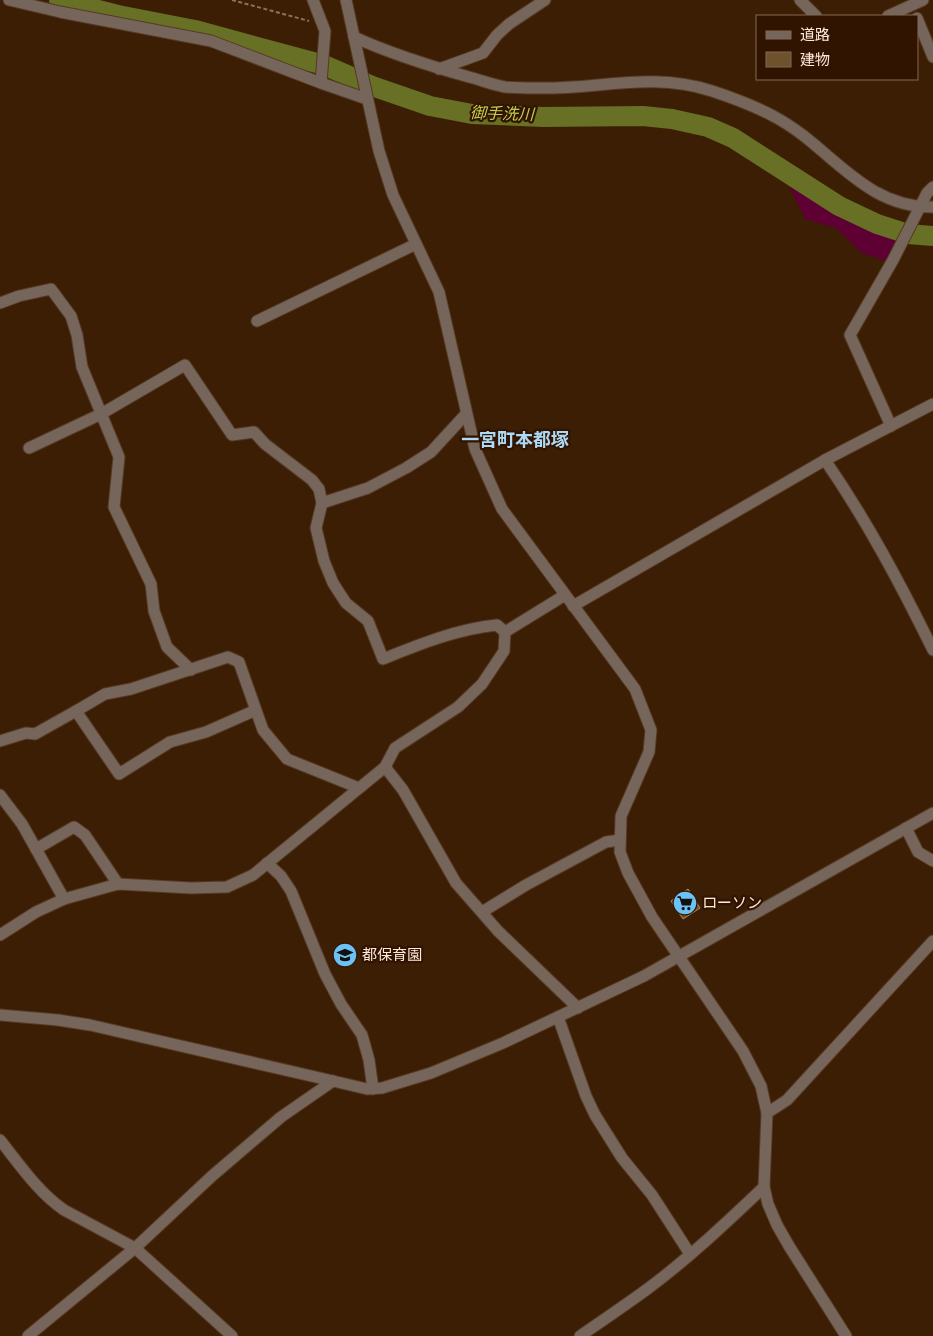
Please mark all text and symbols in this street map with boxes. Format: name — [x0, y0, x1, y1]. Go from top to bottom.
legend — [756, 15, 918, 80]
text: 道路 — [800, 27, 830, 43]
text: 建物 — [800, 52, 830, 68]
water label: 御手洗川 — [470, 104, 536, 123]
district label: 一宮町本都塚 — [461, 430, 569, 450]
supermarket icon: ローソン — [672, 890, 698, 916]
place label: ローソン — [702, 895, 762, 911]
school or university icon: 都保育園 — [332, 942, 358, 968]
place label: 都保育園 — [362, 947, 422, 963]

